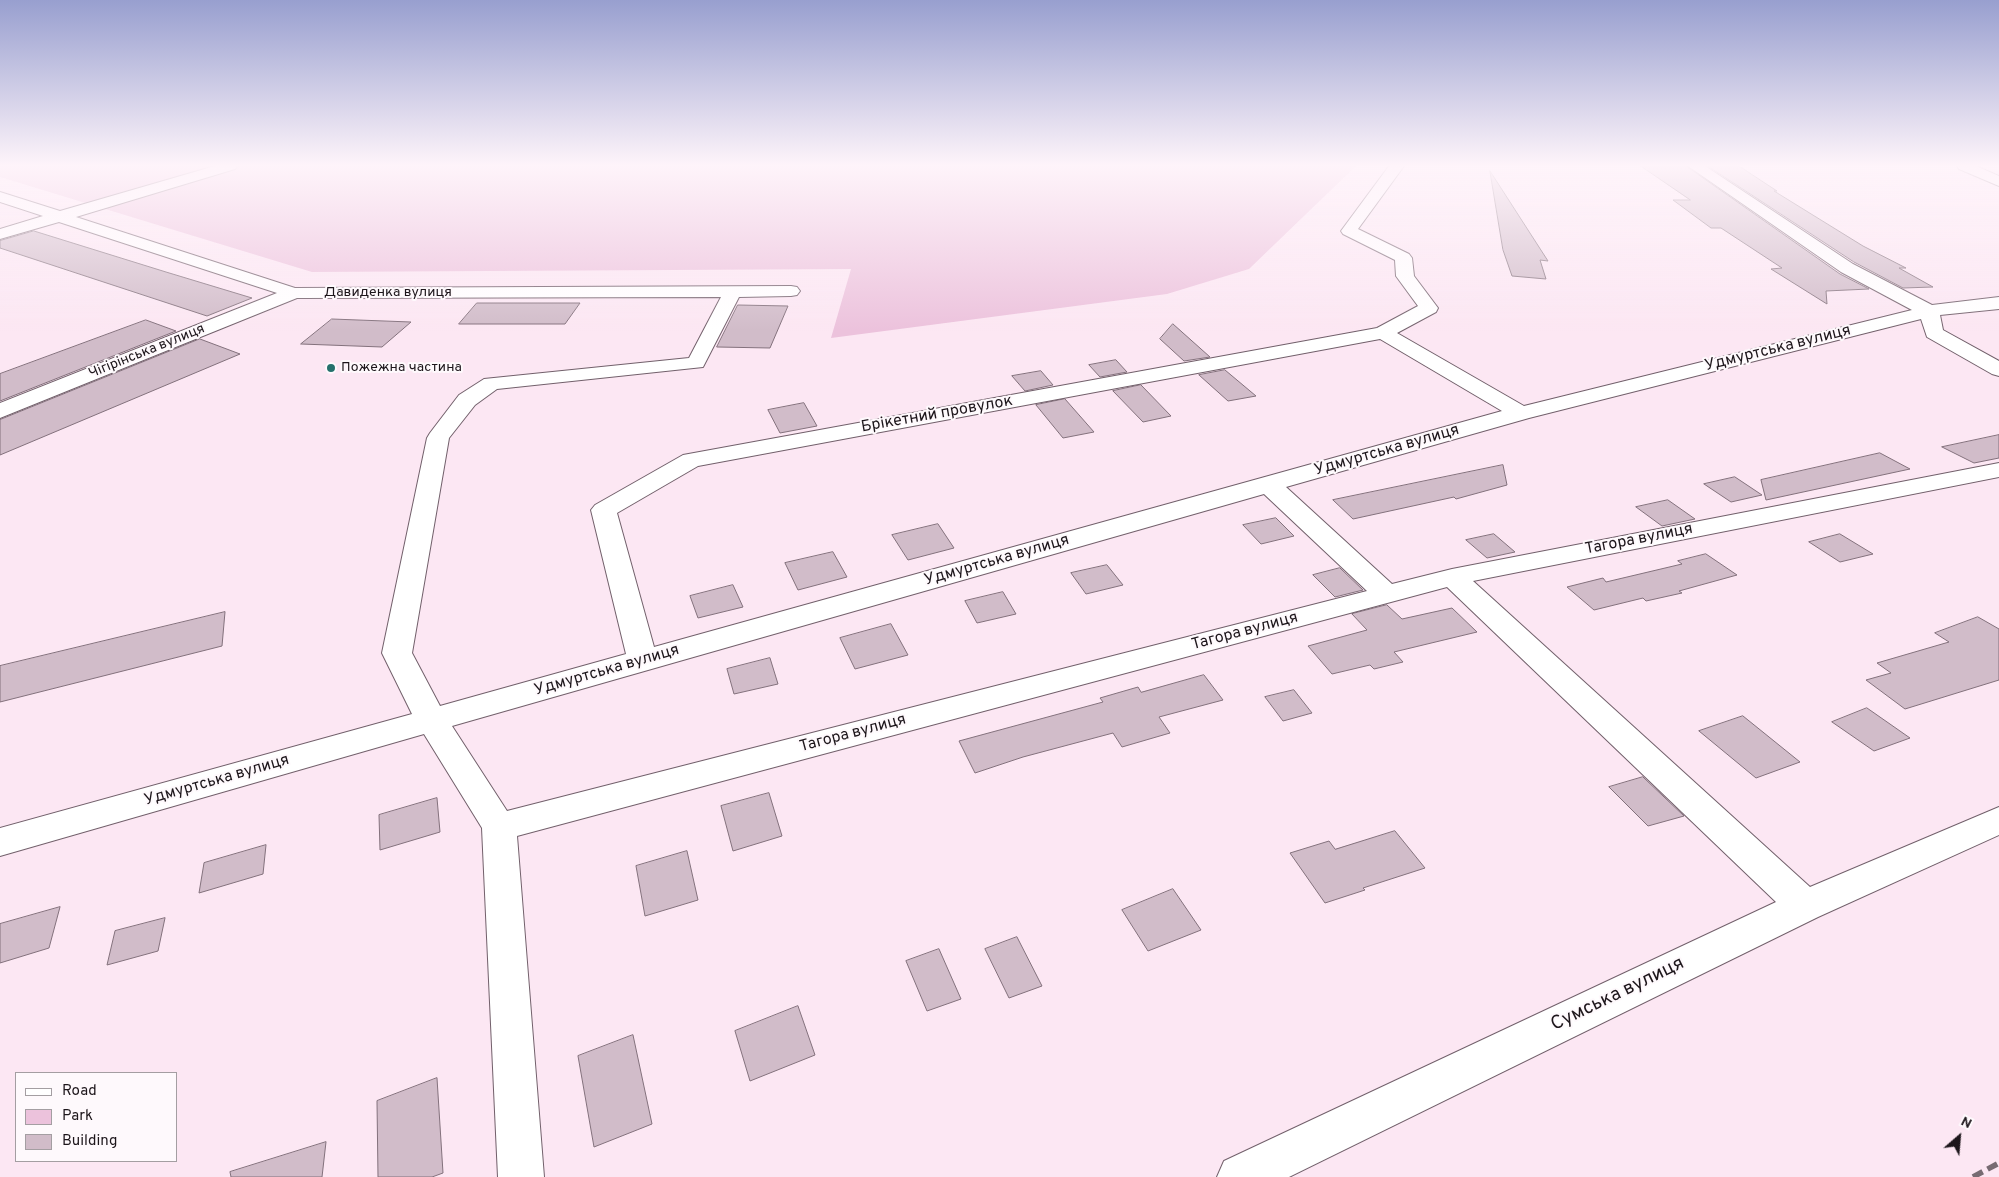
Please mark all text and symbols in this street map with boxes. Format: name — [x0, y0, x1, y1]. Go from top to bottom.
street label: Давиденка вулиця — [324, 285, 452, 301]
street label: Чiгiрiнська вулиця — [87, 321, 207, 383]
street label: Удмуртська вулиця — [1703, 322, 1853, 376]
place label: Пожежна частина — [341, 360, 462, 376]
marker: Пожежна частина — [325, 362, 337, 374]
street label: Брiкетний провулок — [860, 392, 1014, 438]
street label: Удмуртська вулиця — [1312, 421, 1462, 481]
street label: Тагора вулиця — [1584, 520, 1694, 560]
street label: Удмуртська вулиця — [922, 531, 1072, 591]
street label: Тагора вулиця — [1190, 609, 1300, 655]
street label: Удмуртська вулиця — [532, 641, 682, 701]
street label: Тагора вулиця — [798, 711, 908, 757]
street label: Удмуртська вулиця — [142, 751, 292, 811]
street label: Сумська вулиця — [1548, 953, 1688, 1037]
legend — [15, 1072, 178, 1162]
text: Road — [62, 1082, 97, 1101]
text: Park — [62, 1107, 93, 1126]
north arrow — [1934, 1112, 1984, 1162]
text: N — [1958, 1113, 1974, 1133]
text: Building — [62, 1132, 117, 1151]

